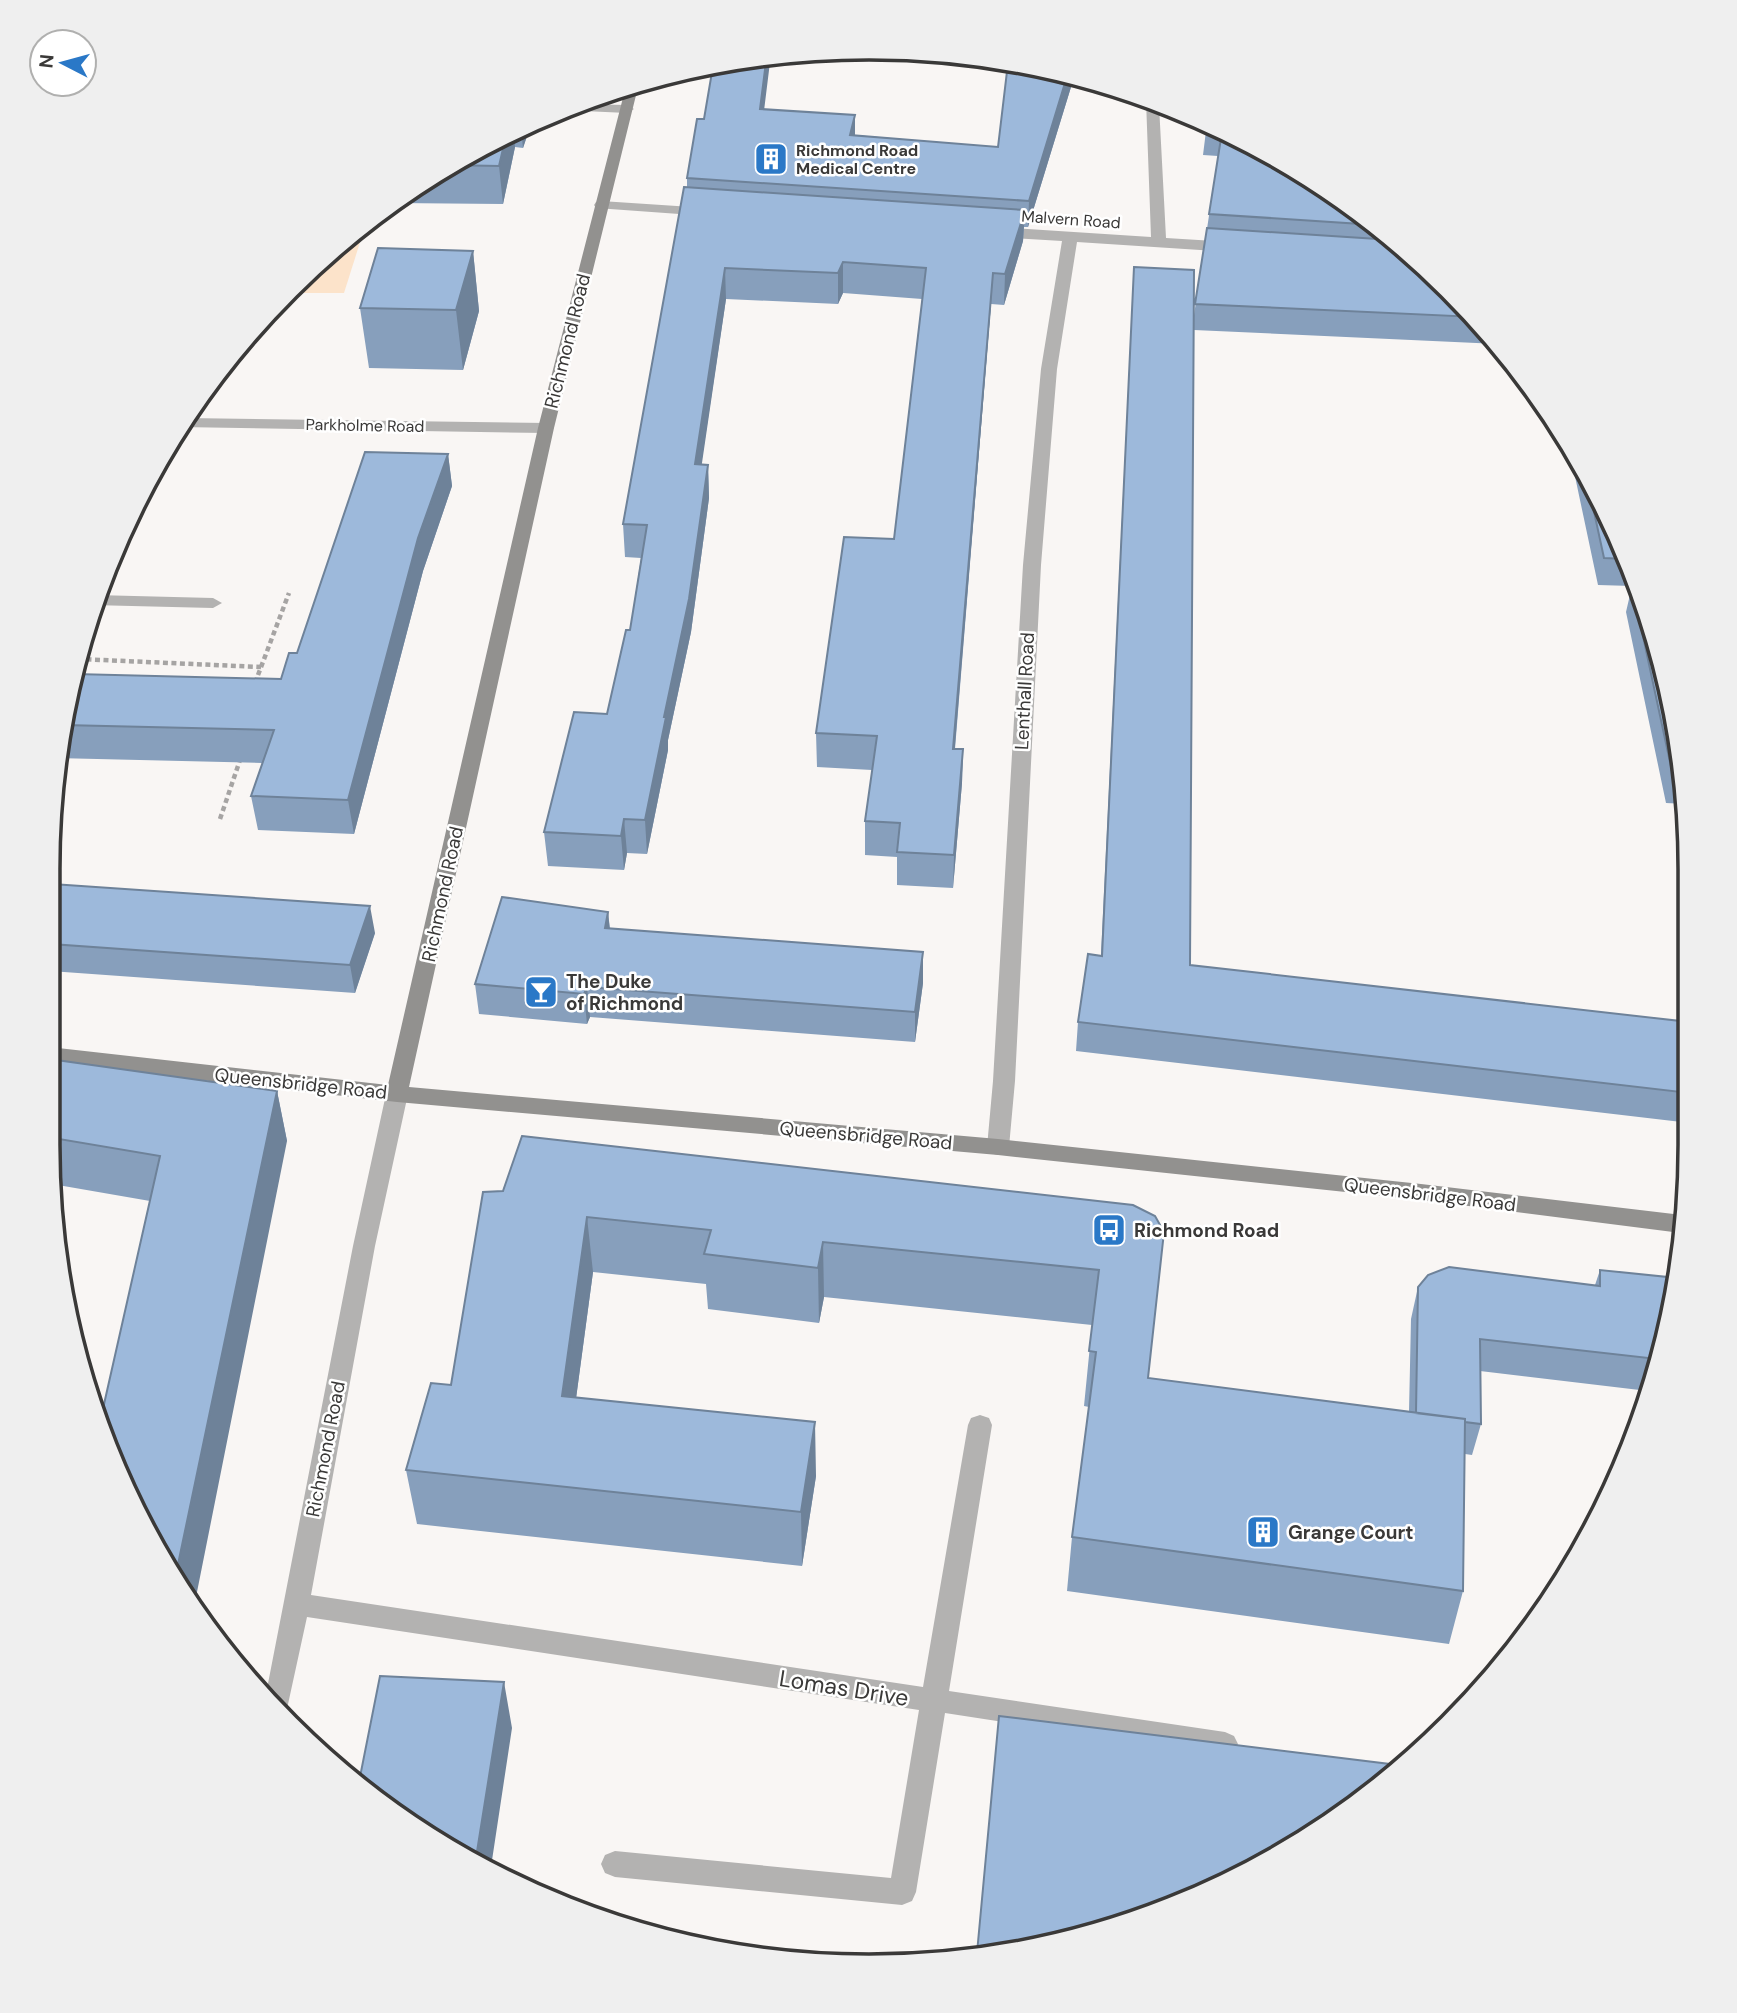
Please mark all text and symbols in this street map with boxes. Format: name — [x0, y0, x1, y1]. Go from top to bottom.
north arrow — [28, 28, 98, 98]
text: N — [33, 53, 60, 69]
building icon: Richmond Road Medical Centre — [752, 140, 790, 178]
place label: Richmond Road Medical Centre — [796, 140, 918, 179]
street label: Malvern Road — [1021, 206, 1121, 233]
street label: Richmond Road — [539, 271, 596, 411]
street label: Parkholme Road — [305, 414, 425, 437]
street label: Lenthall Road — [1009, 632, 1040, 750]
street label: Richmond Road — [416, 824, 469, 964]
place label: The Duke of Richmond — [566, 969, 683, 1016]
bar icon: The Duke of Richmond — [522, 973, 560, 1011]
street label: Queensbridge Road — [213, 1062, 388, 1105]
street label: Queensbridge Road — [779, 1115, 953, 1156]
street label: Queensbridge Road — [1342, 1172, 1517, 1217]
bus stop icon: Richmond Road — [1090, 1211, 1128, 1249]
place label: Richmond Road — [1134, 1218, 1279, 1243]
street label: Richmond Road — [300, 1379, 351, 1519]
building icon: Grange Court — [1244, 1513, 1282, 1551]
place label: Grange Court — [1288, 1520, 1414, 1545]
street label: Lomas Drive — [777, 1663, 911, 1713]

